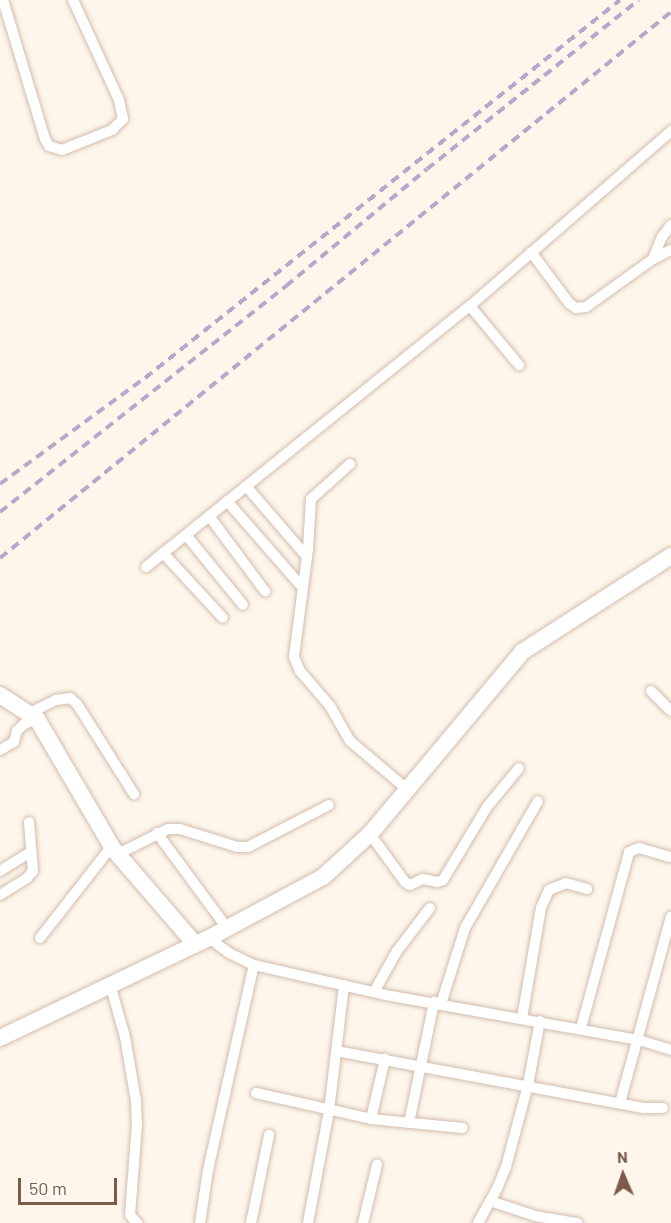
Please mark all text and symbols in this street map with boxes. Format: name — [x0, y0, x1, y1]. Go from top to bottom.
north arrow — [593, 1145, 653, 1205]
text: N — [617, 1147, 628, 1166]
scale bar — [21, 1166, 120, 1204]
text: 50 m — [29, 1177, 67, 1199]

